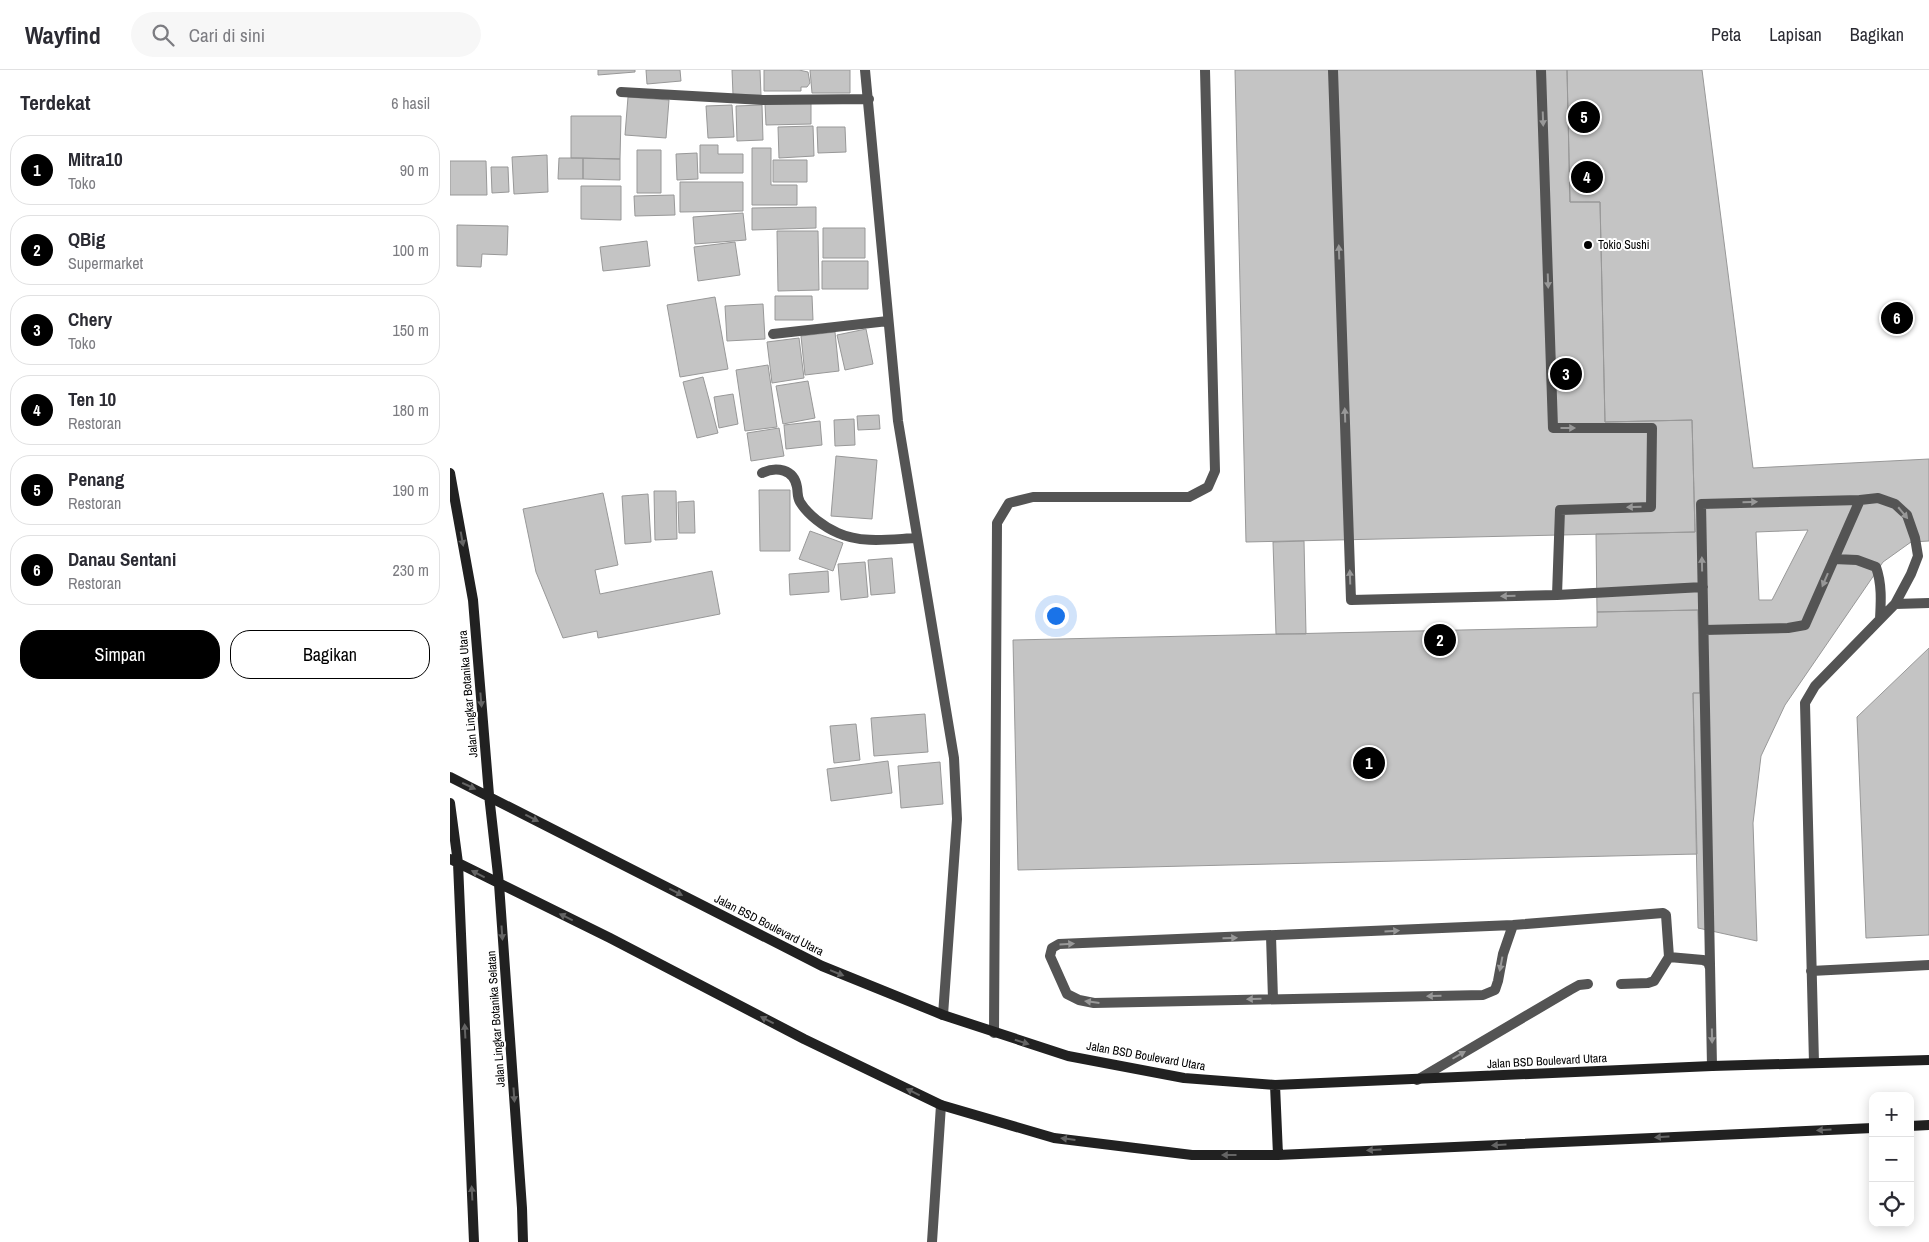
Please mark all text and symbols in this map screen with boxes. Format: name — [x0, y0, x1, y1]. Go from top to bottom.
search box — [131, 12, 481, 57]
text: Wayfind — [25, 19, 101, 51]
icon: search — [149, 21, 177, 49]
text: Cari di sini — [189, 22, 265, 48]
text: Peta — [1711, 22, 1741, 47]
text: Lapisan — [1769, 22, 1822, 47]
text: Bagikan — [1850, 22, 1904, 47]
text: Terdekat — [20, 88, 91, 117]
text: 6 hasil — [391, 92, 430, 114]
pin: 5 — [1568, 98, 1600, 136]
one-way arrow — [1539, 111, 1547, 127]
text: Mitra10 — [68, 146, 123, 172]
pin: 4 — [1571, 158, 1603, 196]
text: 1 — [33, 159, 41, 181]
text: 90 m — [400, 159, 429, 181]
text: Toko — [68, 172, 96, 194]
text: QBig — [68, 226, 105, 252]
place label: Tokio Sushi — [1598, 237, 1649, 253]
text: 2 — [33, 239, 41, 261]
text: 100 m — [393, 239, 429, 261]
marker: Tokio Sushi — [1582, 239, 1594, 251]
one-way arrow — [1335, 244, 1343, 260]
text: Supermarket — [68, 252, 143, 274]
one-way arrow — [1544, 273, 1552, 289]
pin: 6 — [1881, 299, 1913, 337]
text: Chery — [68, 306, 112, 332]
text: 3 — [33, 319, 41, 341]
text: 150 m — [393, 319, 429, 341]
text: Toko — [68, 332, 96, 354]
pin: 3 — [1550, 355, 1582, 393]
text: Ten 10 — [68, 386, 116, 412]
text: 4 — [33, 399, 41, 421]
text: 180 m — [393, 399, 429, 421]
one-way arrow — [1340, 406, 1348, 422]
text: Restoran — [68, 412, 121, 434]
one-way arrow — [1560, 424, 1576, 432]
text: Penang — [68, 466, 124, 492]
text: 5 — [33, 479, 41, 501]
text: 190 m — [393, 479, 429, 501]
text: Restoran — [68, 492, 121, 514]
one-way arrow — [1742, 498, 1758, 506]
one-way arrow — [1626, 504, 1642, 512]
one-way arrow — [1898, 506, 1908, 520]
one-way arrow — [458, 531, 466, 547]
text: Danau Sentani — [68, 546, 176, 572]
one-way arrow — [1698, 555, 1706, 571]
text: 6 — [33, 559, 41, 581]
text: 230 m — [393, 559, 429, 581]
one-way arrow — [1346, 569, 1354, 585]
text: Restoran — [68, 572, 121, 594]
one-way arrow — [1821, 573, 1829, 588]
one-way arrow — [1500, 592, 1516, 600]
your location — [1043, 603, 1069, 629]
pin: 2 — [1424, 621, 1456, 659]
street label: Jalan Lingkar Botanika Utara — [454, 629, 482, 758]
button: Simpan — [20, 630, 220, 679]
button: Bagikan — [230, 630, 430, 679]
one-way arrow — [477, 692, 485, 708]
pin: 1 — [1353, 744, 1385, 782]
one-way arrow — [462, 783, 476, 791]
one-way arrow — [525, 814, 539, 822]
one-way arrow — [471, 870, 486, 878]
one-way arrow — [669, 888, 684, 896]
street label: Jalan BSD Boulevard Utara — [712, 891, 827, 960]
one-way arrow — [559, 912, 573, 920]
one-way arrow — [499, 925, 507, 941]
one-way arrow — [1384, 926, 1400, 934]
one-way arrow — [1222, 933, 1238, 941]
one-way arrow — [1060, 939, 1076, 947]
street label: Jalan Lingkar Botanika Selatan — [483, 950, 509, 1088]
one-way arrow — [1497, 956, 1505, 972]
one-way arrow — [830, 969, 844, 977]
one-way arrow — [1426, 992, 1442, 1000]
one-way arrow — [1246, 995, 1262, 1003]
one-way arrow — [1083, 998, 1099, 1006]
one-way arrow — [760, 1016, 775, 1024]
one-way arrow — [461, 1023, 469, 1039]
one-way arrow — [1708, 1028, 1716, 1044]
one-way arrow — [1015, 1038, 1030, 1046]
street label: Jalan BSD Boulevard Utara — [1085, 1038, 1207, 1074]
street label: Jalan BSD Boulevard Utara — [1486, 1050, 1608, 1072]
one-way arrow — [1451, 1051, 1466, 1059]
one-way arrow — [510, 1087, 518, 1103]
one-way arrow — [906, 1087, 920, 1095]
map controls — [1869, 1092, 1914, 1227]
button: + — [1869, 1092, 1914, 1137]
one-way arrow — [1816, 1126, 1832, 1134]
one-way arrow — [1653, 1134, 1669, 1142]
one-way arrow — [1059, 1135, 1075, 1143]
button: − — [1869, 1137, 1914, 1182]
one-way arrow — [1491, 1141, 1507, 1149]
one-way arrow — [1366, 1147, 1382, 1155]
one-way arrow — [1221, 1151, 1237, 1159]
button: locate — [1869, 1182, 1914, 1227]
one-way arrow — [468, 1185, 476, 1201]

